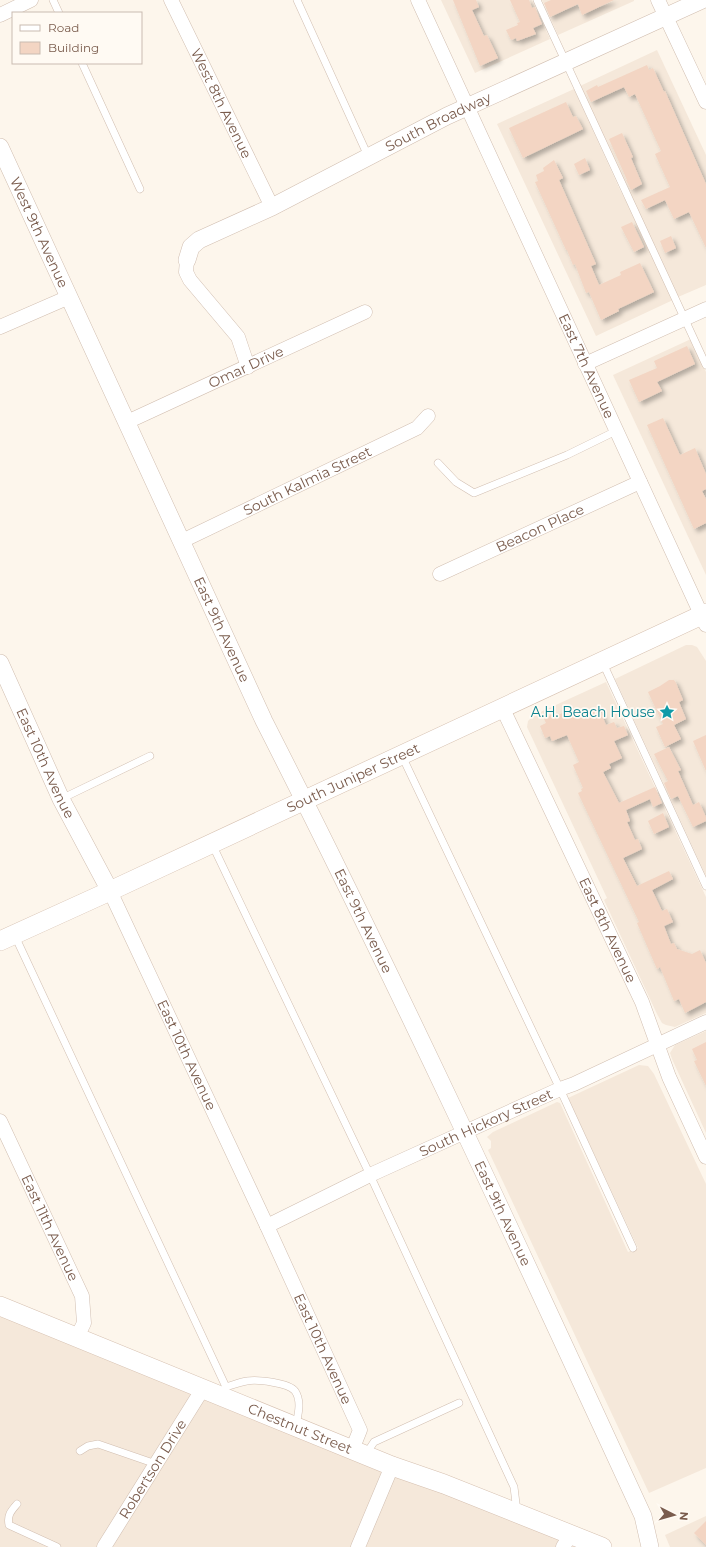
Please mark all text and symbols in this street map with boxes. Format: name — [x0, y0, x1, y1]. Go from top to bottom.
legend — [12, 12, 142, 64]
text: Road — [48, 20, 79, 35]
text: Building — [48, 40, 99, 55]
street label: West 8th Avenue — [187, 45, 256, 161]
street label: South Broadway — [382, 88, 494, 156]
street label: West 9th Avenue — [6, 174, 72, 291]
street label: East 7th Avenue — [555, 311, 619, 421]
street label: Omar Drive — [205, 342, 286, 392]
street label: South Kalmia Street — [240, 442, 375, 519]
street label: Beacon Place — [493, 500, 587, 556]
street label: East 9th Avenue — [190, 574, 254, 685]
place label: A.H. Beach House — [531, 703, 655, 721]
place icon: A.H. Beach House — [658, 703, 676, 721]
street label: East 10th Avenue — [12, 705, 79, 822]
street label: South Juniper Street — [284, 739, 423, 816]
street label: East 9th Avenue — [330, 866, 397, 976]
street label: East 8th Avenue — [575, 875, 641, 986]
street label: East 10th Avenue — [153, 997, 220, 1113]
street label: South Hickory Street — [416, 1084, 556, 1161]
street label: East 9th Avenue — [470, 1158, 535, 1269]
street label: East 11th Avenue — [17, 1172, 83, 1284]
street label: East 10th Avenue — [290, 1291, 356, 1407]
street label: Chestnut Street — [245, 1399, 355, 1458]
street label: Robertson Drive — [115, 1416, 191, 1522]
north arrow — [654, 1495, 694, 1535]
text: N — [677, 1511, 691, 1521]

